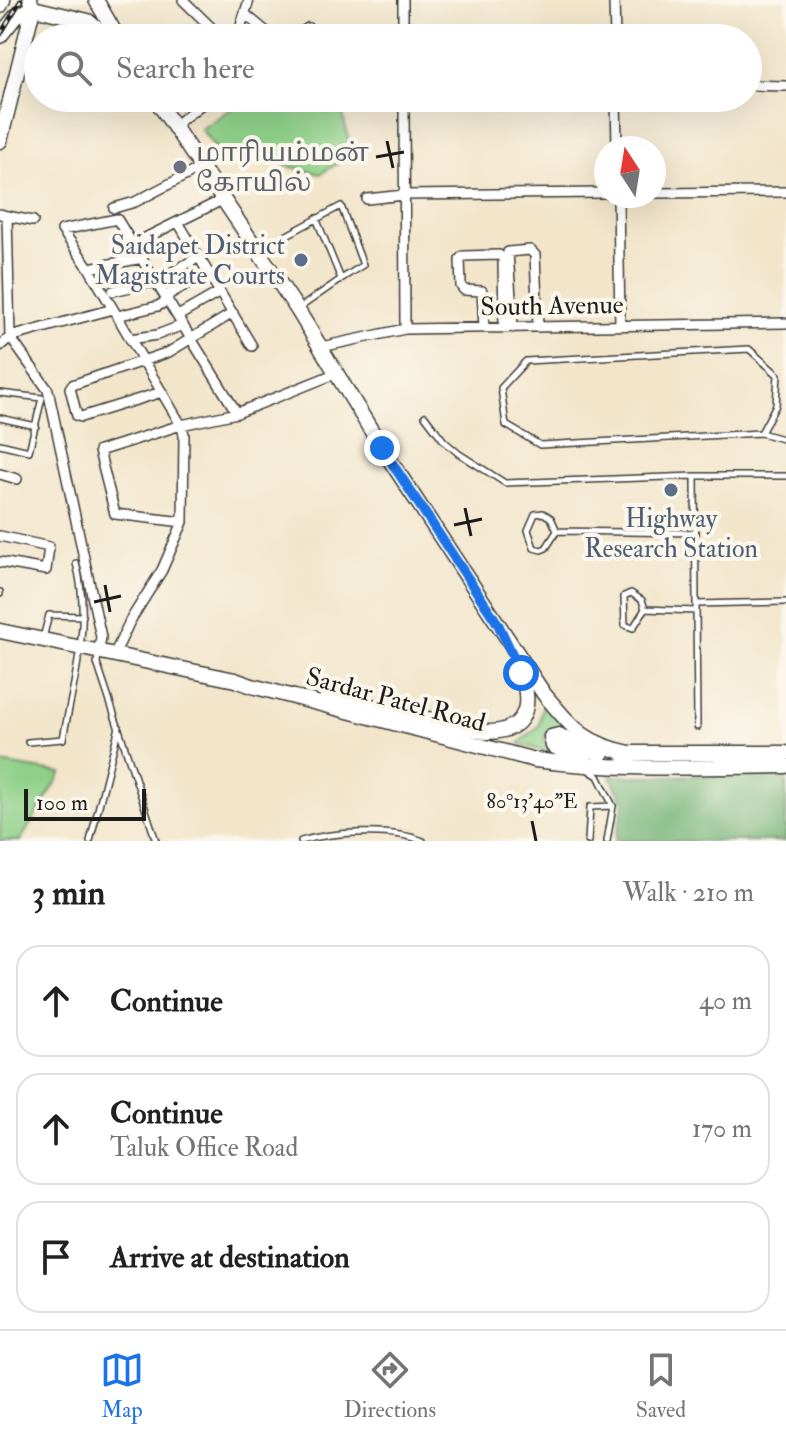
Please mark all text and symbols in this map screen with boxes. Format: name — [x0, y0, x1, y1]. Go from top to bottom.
search box — [24, 24, 762, 112]
icon: search — [52, 46, 96, 90]
text: Search here — [116, 50, 255, 87]
north arrow — [594, 136, 666, 208]
place label: மாரியம்மன் கோயில் — [196, 137, 369, 199]
marker: மாரியம்மன் கோயில் — [171, 158, 189, 176]
place label: Saidapet District Magistrate Courts — [95, 230, 285, 292]
marker: Saidapet District Magistrate Courts — [292, 251, 310, 269]
street label: South Avenue — [480, 289, 624, 323]
route end — [364, 430, 400, 466]
marker: Highway Research Station — [662, 481, 680, 499]
place label: Highway Research Station — [584, 503, 758, 565]
route start — [503, 655, 539, 691]
street label: Sardar Patel Road — [303, 661, 489, 739]
scale bar — [24, 785, 146, 821]
text: 100 m — [36, 789, 88, 817]
text: 80°13'40"E — [487, 789, 577, 814]
text: 3 min — [32, 872, 105, 915]
text: Walk · 210 m — [623, 877, 754, 909]
icon: ahead — [34, 979, 78, 1023]
text: Continue — [110, 983, 223, 1020]
text: 40 m — [699, 985, 752, 1017]
text: Continue — [110, 1095, 223, 1132]
icon: ahead — [34, 1107, 78, 1151]
text: 170 m — [692, 1113, 752, 1145]
text: Taluk Office Road — [110, 1132, 298, 1164]
icon: arrive — [34, 1235, 78, 1279]
text: Arrive at destination — [110, 1239, 350, 1276]
tab: Map — [100, 1348, 144, 1424]
tab: Directions — [344, 1348, 436, 1424]
tab: Saved — [636, 1348, 686, 1424]

